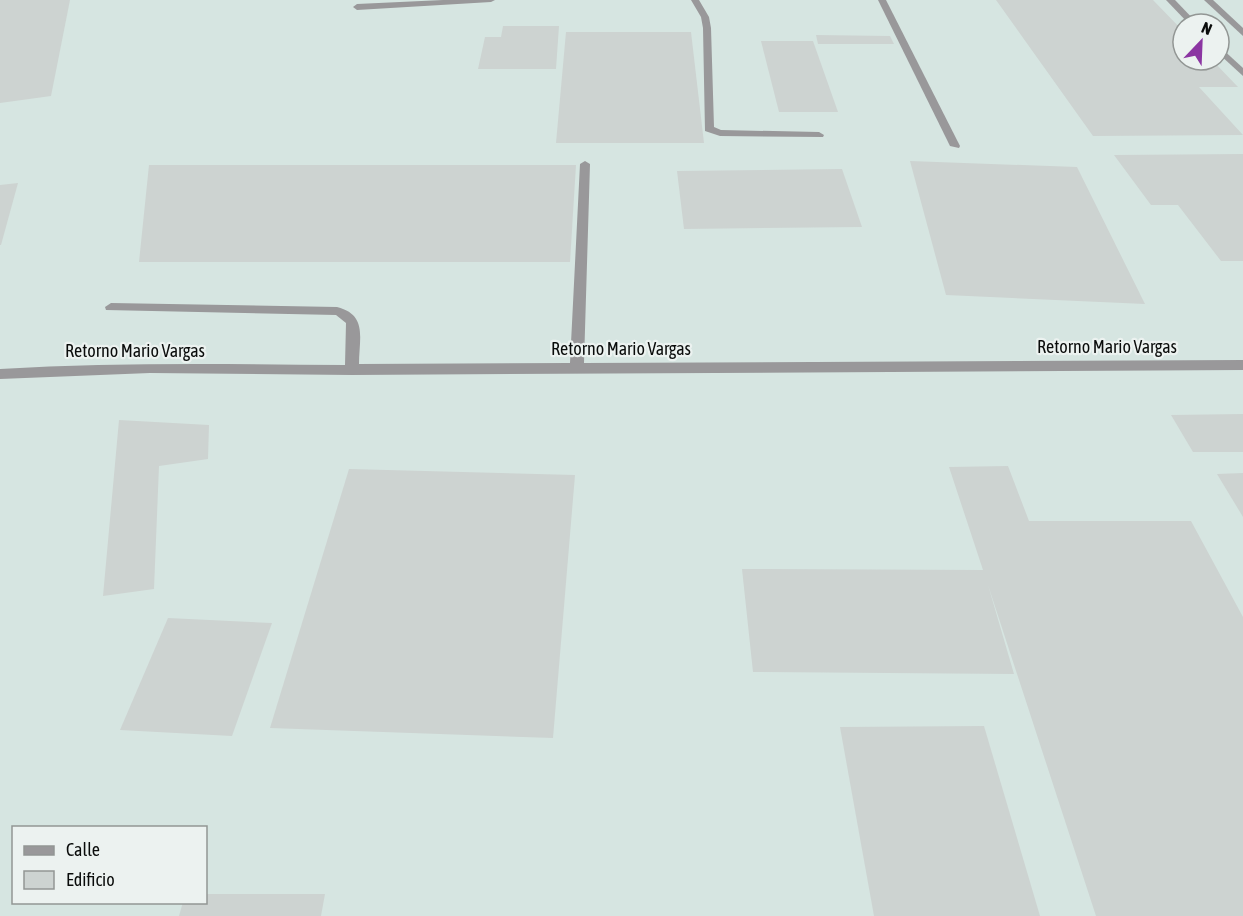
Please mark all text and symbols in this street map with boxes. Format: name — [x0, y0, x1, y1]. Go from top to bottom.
north arrow — [1171, 12, 1231, 72]
text: N — [1199, 18, 1215, 38]
street label: Retorno Mario Vargas — [1037, 336, 1177, 357]
street label: Retorno Mario Vargas — [551, 338, 691, 359]
street label: Retorno Mario Vargas — [65, 340, 205, 361]
legend — [12, 826, 207, 904]
text: Calle — [66, 839, 100, 860]
text: Edificio — [66, 869, 115, 890]

